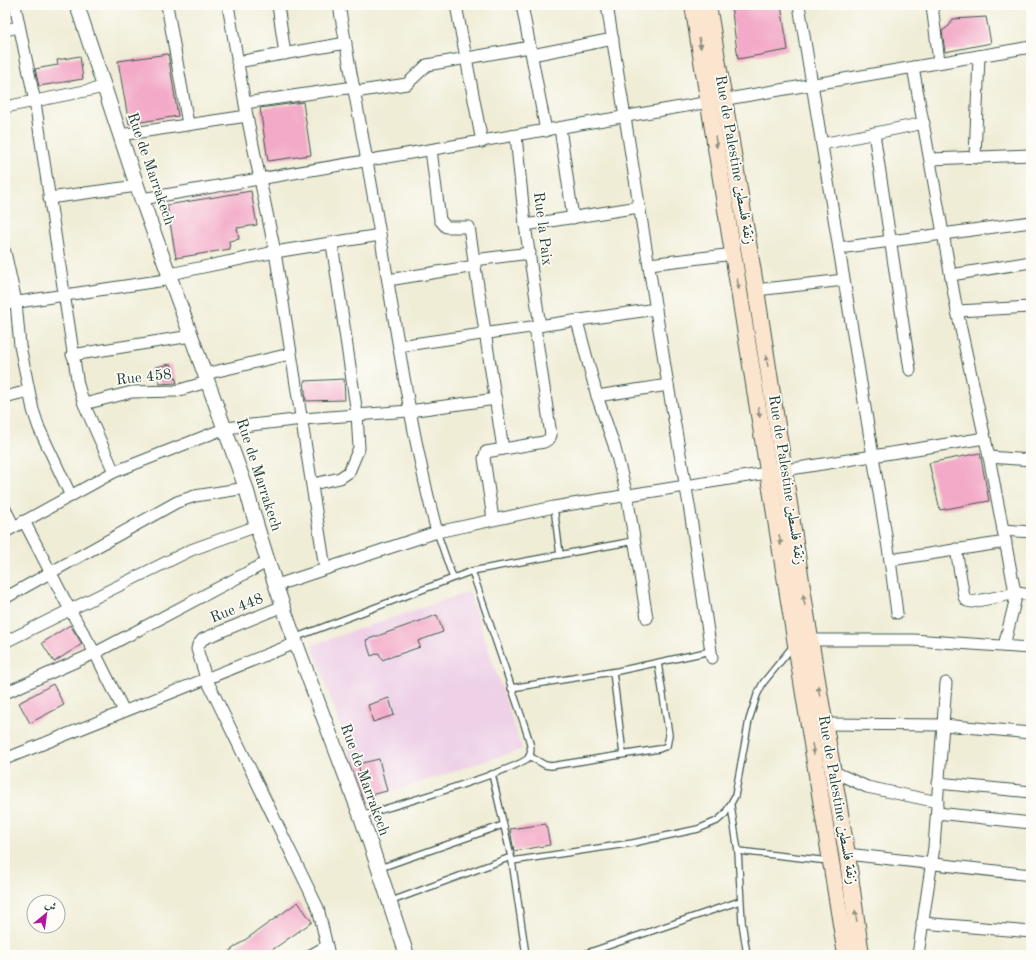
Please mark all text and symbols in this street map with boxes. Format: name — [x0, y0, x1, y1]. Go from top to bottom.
one-way arrow — [697, 37, 703, 50]
street label: Rue de Palestine زنقة فلسطين — [712, 74, 756, 246]
street label: Rue de Marrakech — [124, 111, 176, 227]
one-way arrow — [713, 135, 719, 148]
street label: Rue la Paix — [530, 191, 554, 267]
one-way arrow — [736, 278, 742, 290]
one-way arrow — [764, 355, 770, 367]
street label: Rue 458 — [115, 368, 173, 388]
street label: Rue de Palestine زنقة فلسطين — [765, 394, 807, 566]
one-way arrow — [756, 406, 762, 418]
street label: Rue de Marrakech — [233, 417, 283, 533]
one-way arrow — [777, 534, 783, 547]
street label: Rue 448 — [208, 592, 266, 626]
one-way arrow — [801, 594, 807, 606]
one-way arrow — [816, 685, 822, 698]
street label: Rue de Palestine زنقة فلسطين — [815, 714, 859, 886]
street label: Rue de Marrakech — [337, 722, 391, 838]
one-way arrow — [810, 743, 816, 755]
north arrow — [26, 894, 66, 934]
text: ش — [43, 899, 58, 914]
one-way arrow — [853, 910, 859, 922]

